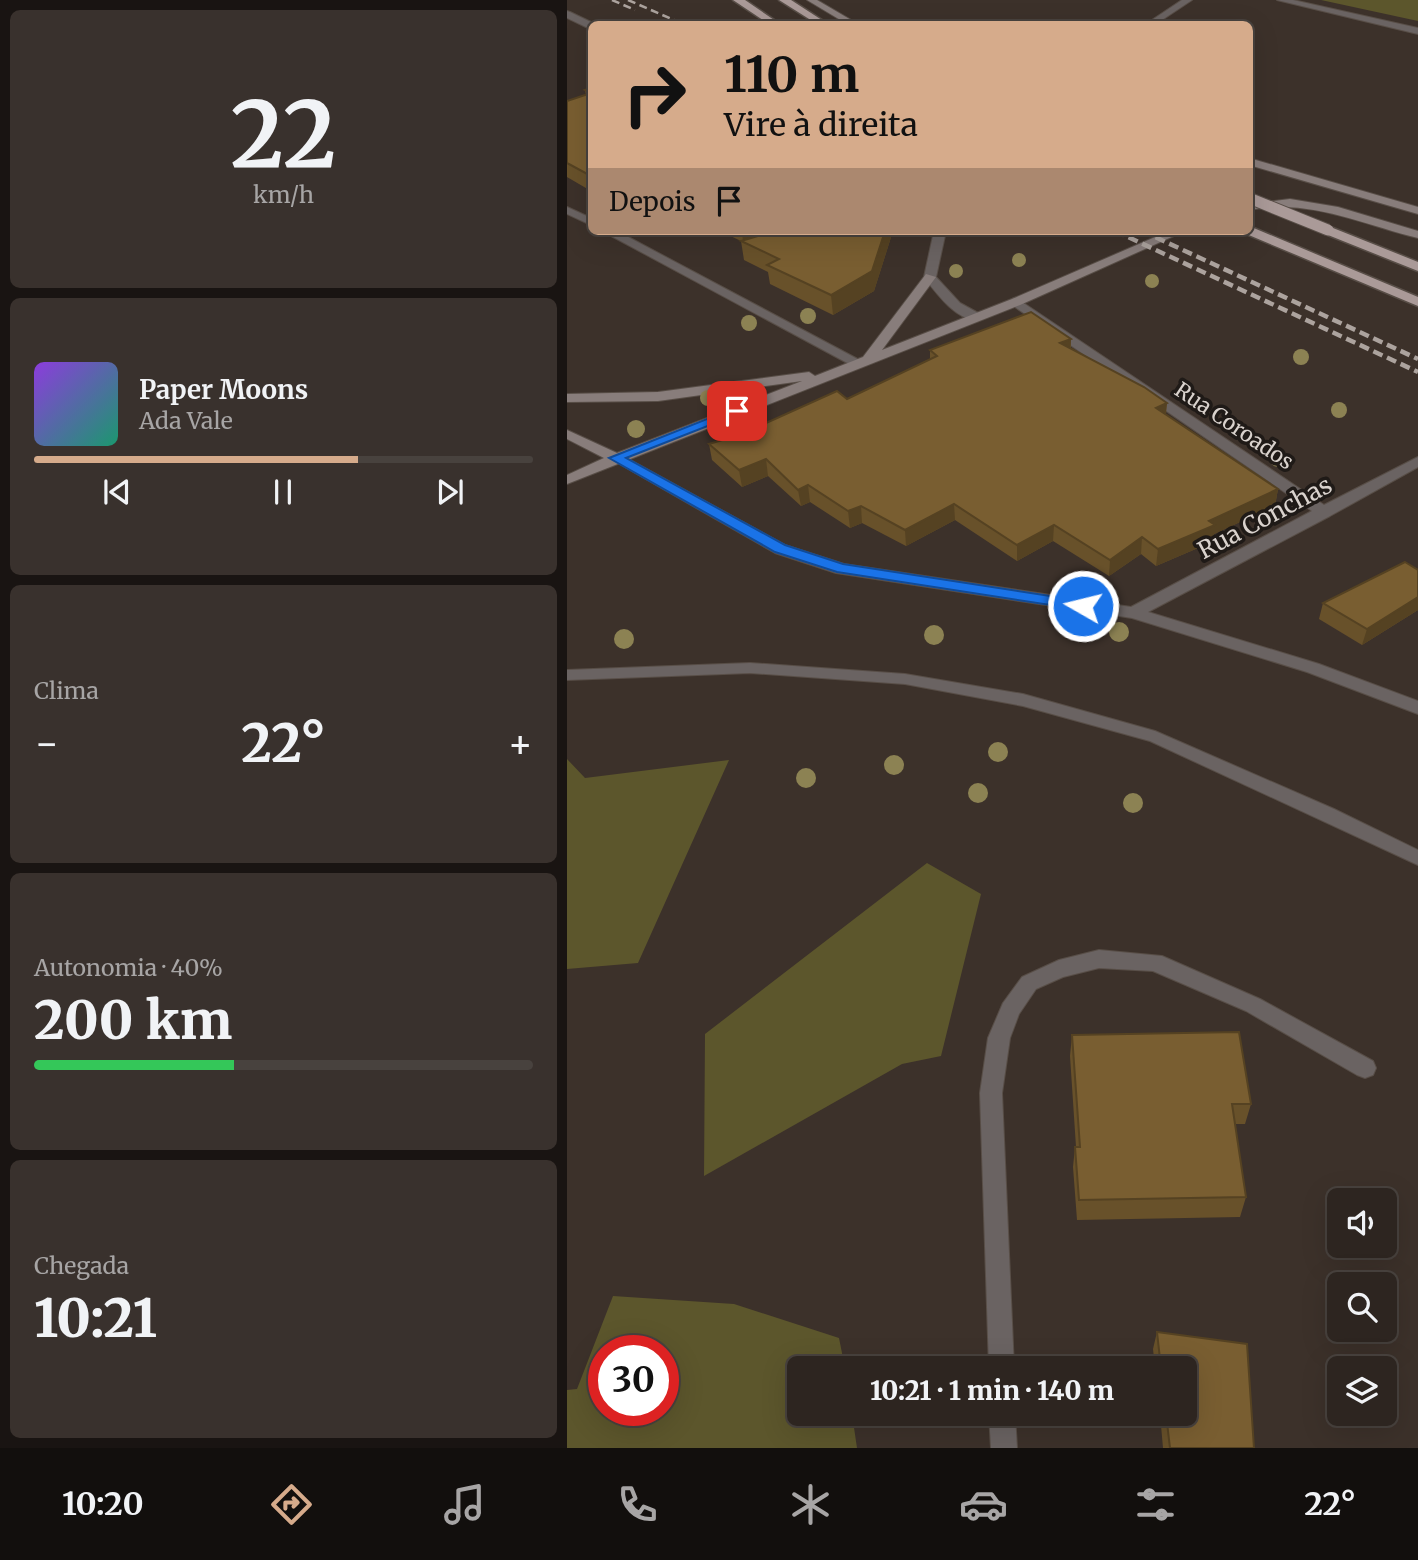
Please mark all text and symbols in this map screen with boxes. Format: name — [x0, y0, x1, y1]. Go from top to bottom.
text: 110 m — [724, 44, 859, 105]
icon: right — [609, 49, 700, 140]
text: 22 — [230, 77, 337, 192]
text: Vire à direita — [724, 105, 918, 145]
text: km/h — [253, 180, 314, 209]
icon: arrive — [710, 182, 748, 220]
text: Depois — [609, 185, 696, 218]
text: Paper Moons — [139, 373, 308, 406]
street label: Rua Coroados — [1170, 376, 1299, 475]
pin — [707, 381, 767, 441]
icon: arrive — [718, 392, 756, 430]
text: Ada Vale — [139, 406, 233, 435]
street label: Rua Conchas — [1192, 469, 1337, 566]
icon: previous — [98, 473, 136, 511]
icon: pause — [264, 473, 302, 511]
icon: next — [431, 473, 469, 511]
position arrow — [1046, 569, 1120, 643]
text: Clima — [34, 676, 99, 705]
text: 22° — [241, 711, 326, 776]
text: − — [34, 720, 59, 767]
text: + — [508, 720, 533, 767]
text: Autonomia · 40% — [34, 953, 223, 982]
text: 200 km — [34, 988, 232, 1053]
map controls — [1327, 1188, 1397, 1426]
button: sound — [1327, 1188, 1397, 1258]
text: Chegada — [34, 1251, 129, 1280]
button: search — [1327, 1272, 1397, 1342]
text: 10:21 — [34, 1286, 157, 1351]
speed limit sign: 30 — [588, 1335, 679, 1426]
button: layers — [1327, 1356, 1397, 1426]
text: 10:21 · 1 min · 140 m — [870, 1374, 1114, 1407]
icon: directions — [267, 1480, 316, 1529]
icon: music — [440, 1480, 489, 1529]
icon: phone — [613, 1480, 662, 1529]
icon: climate — [786, 1480, 835, 1529]
icon: car — [959, 1480, 1008, 1529]
icon: filters — [1131, 1480, 1180, 1529]
text: 10:20 — [62, 1484, 144, 1524]
text: 22° — [1304, 1484, 1356, 1524]

